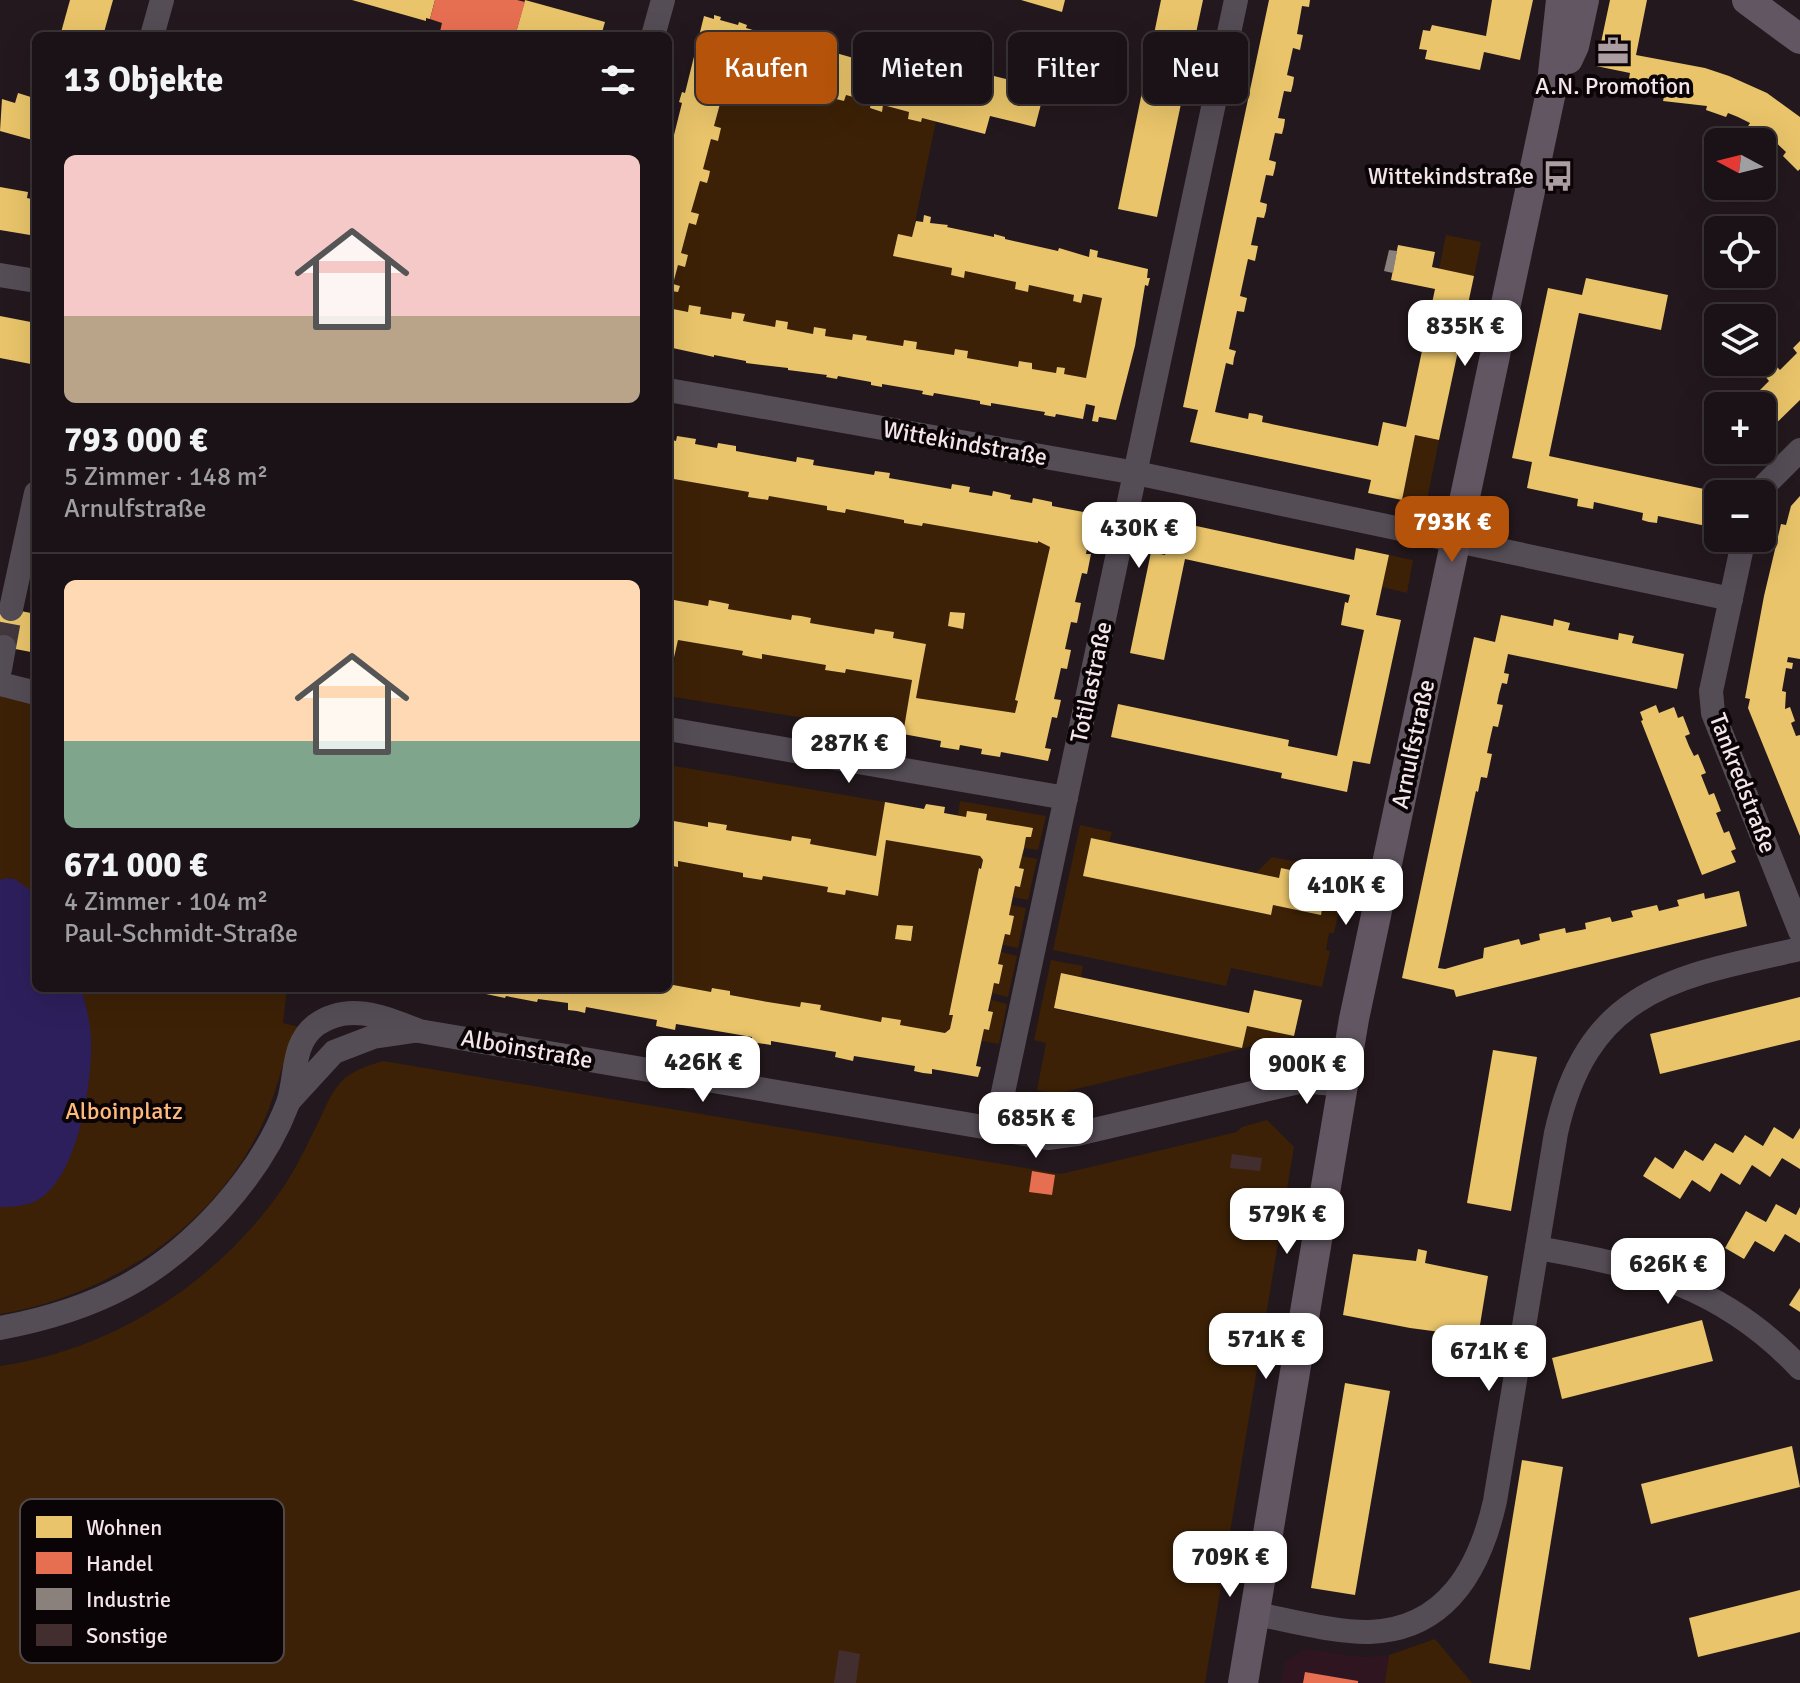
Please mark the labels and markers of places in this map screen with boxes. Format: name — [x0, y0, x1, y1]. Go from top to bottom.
office icon: A.N. Promotion — [1596, 34, 1630, 68]
place label: A.N. Promotion — [1535, 71, 1691, 101]
bus stop icon: Wittekindstraße — [1541, 159, 1575, 193]
place label: Wittekindstraße — [1368, 161, 1534, 191]
pin: 835K € — [1400, 300, 1530, 368]
pin: 793K € — [1387, 496, 1517, 564]
pin: 430K € — [1074, 502, 1204, 570]
pin: 287K € — [784, 717, 914, 785]
pin: 410K € — [1281, 859, 1411, 927]
pin: 426K € — [638, 1036, 768, 1104]
pin: 900K € — [1242, 1038, 1372, 1106]
pin: 685K € — [971, 1092, 1101, 1160]
pin: 579K € — [1222, 1188, 1352, 1256]
pin: 626K € — [1603, 1238, 1733, 1306]
pin: 571K € — [1201, 1313, 1331, 1381]
pin: 671K € — [1424, 1325, 1554, 1393]
pin: 709K € — [1165, 1531, 1295, 1599]

